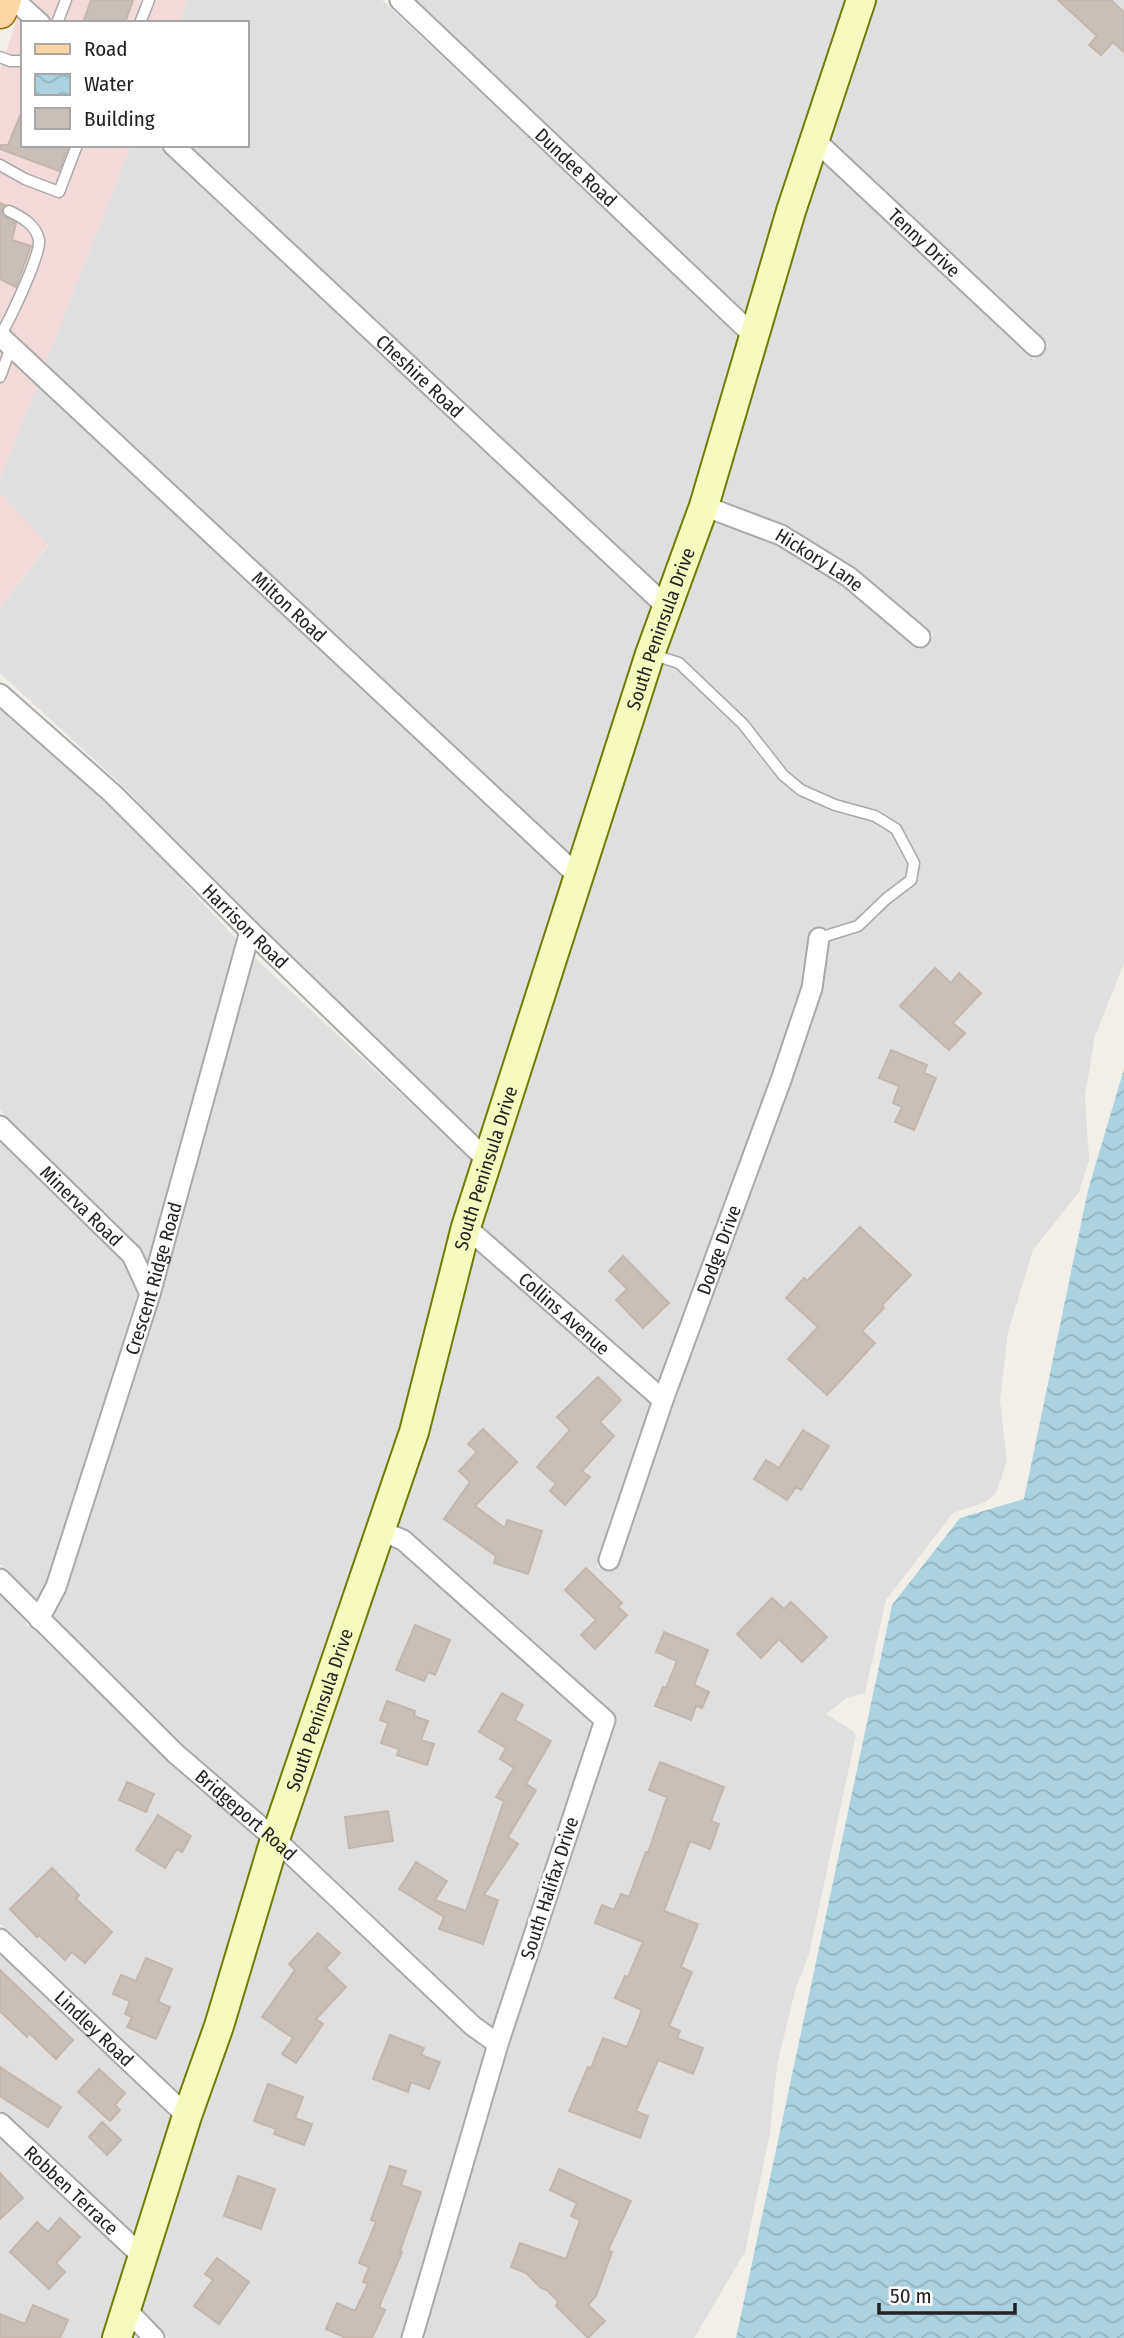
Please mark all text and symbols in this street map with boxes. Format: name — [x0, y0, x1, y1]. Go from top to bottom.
legend — [21, 21, 248, 147]
text: Road — [84, 36, 128, 62]
text: Water — [84, 71, 134, 97]
text: Building — [84, 106, 155, 132]
street label: Dundee Road — [530, 124, 621, 212]
street label: Tenny Drive — [883, 204, 965, 282]
street label: Cheshire Road — [371, 330, 468, 423]
street label: Hickory Lane — [771, 523, 868, 596]
street label: South Peninsula Drive — [622, 545, 700, 713]
street label: Milton Road — [247, 566, 331, 647]
street label: Harrison Road — [198, 879, 293, 974]
street label: South Peninsula Drive — [450, 1083, 522, 1253]
street label: Minerva Road — [35, 1161, 127, 1251]
street label: Crescent Ridge Road — [120, 1199, 187, 1358]
street label: Dodge Drive — [692, 1202, 746, 1298]
street label: Collins Avenue — [514, 1268, 614, 1360]
street label: South Peninsula Drive — [281, 1625, 358, 1794]
street label: Bridgeport Road — [190, 1765, 301, 1865]
street label: South Halifax Drive — [516, 1814, 583, 1962]
street label: Lindley Road — [50, 1986, 138, 2071]
street label: Robben Terrace — [19, 2141, 123, 2240]
scale bar — [879, 2272, 1016, 2316]
text: 50 m — [890, 2283, 932, 2309]

